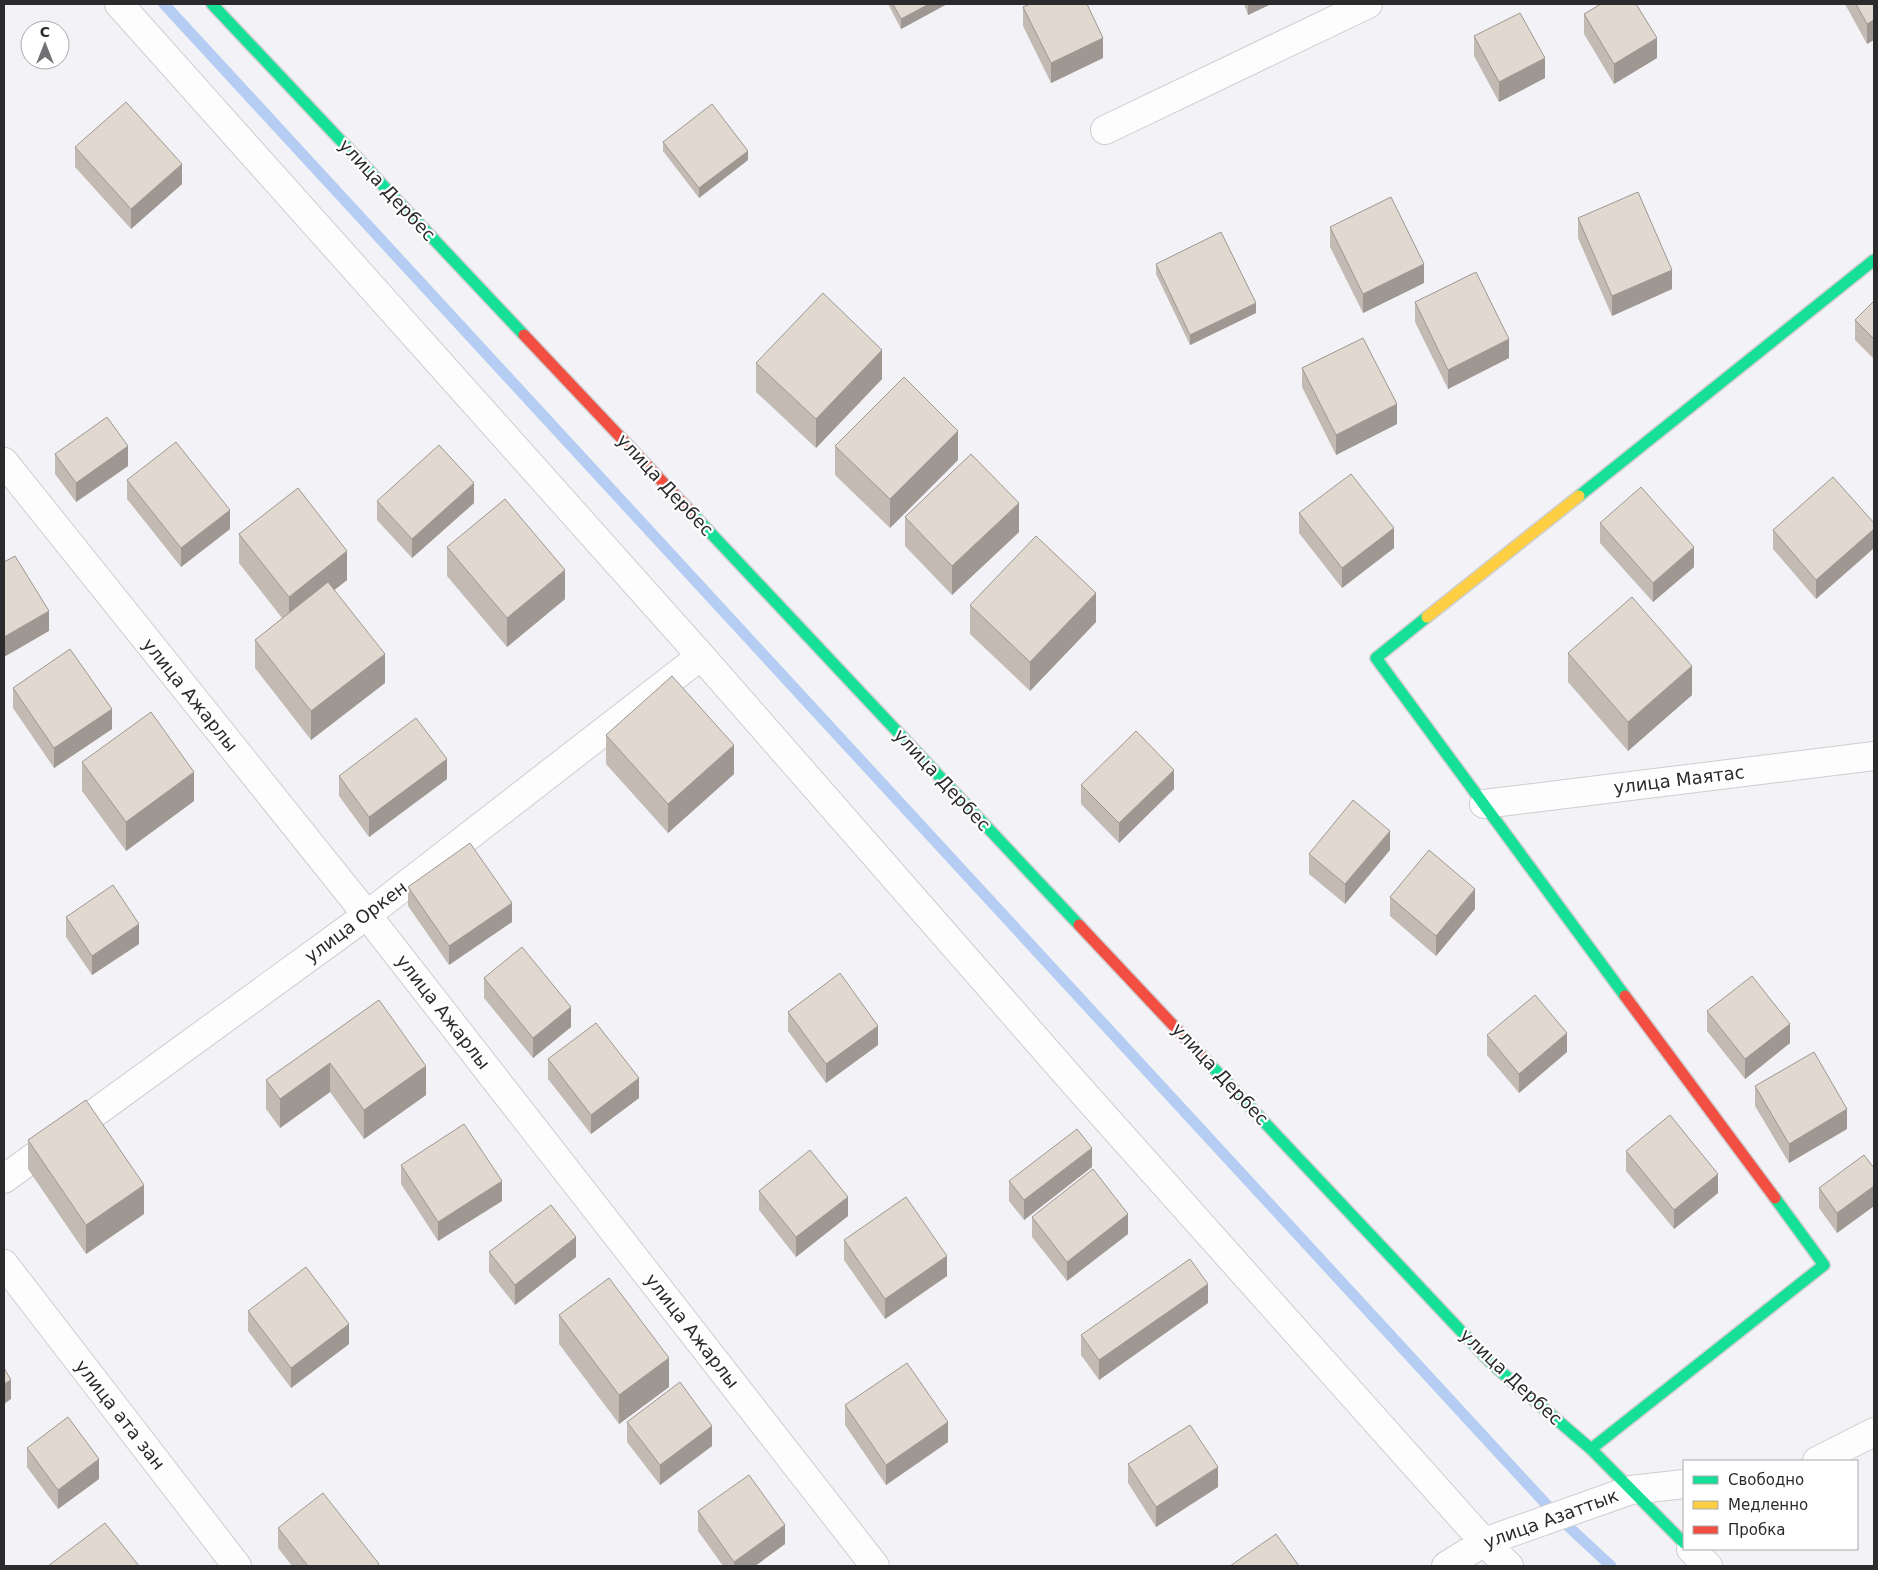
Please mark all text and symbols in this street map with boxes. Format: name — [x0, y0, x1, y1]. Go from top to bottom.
north arrow — [20, 20, 70, 70]
text: С — [40, 24, 50, 40]
street label: улица Дербес — [335, 134, 440, 245]
street label: улица Дербес — [613, 429, 718, 540]
street label: улица Ажарлы — [138, 634, 242, 756]
street label: улица Дербес — [890, 724, 995, 835]
street label: улица Маятас — [1612, 761, 1746, 798]
street label: улица Оркен — [301, 876, 411, 967]
street label: улица Ажарлы — [392, 950, 495, 1073]
street label: улица Дербес — [1168, 1018, 1273, 1129]
street label: улица Ажарлы — [641, 1269, 744, 1392]
street label: улица Дербес — [1456, 1324, 1567, 1429]
street label: улица ата зан — [71, 1356, 170, 1474]
legend — [1683, 1460, 1858, 1550]
text: Свободно — [1728, 1471, 1804, 1489]
street label: улица Азаттык — [1481, 1484, 1621, 1553]
text: Медленно — [1728, 1496, 1808, 1514]
text: Пробка — [1728, 1521, 1785, 1539]

